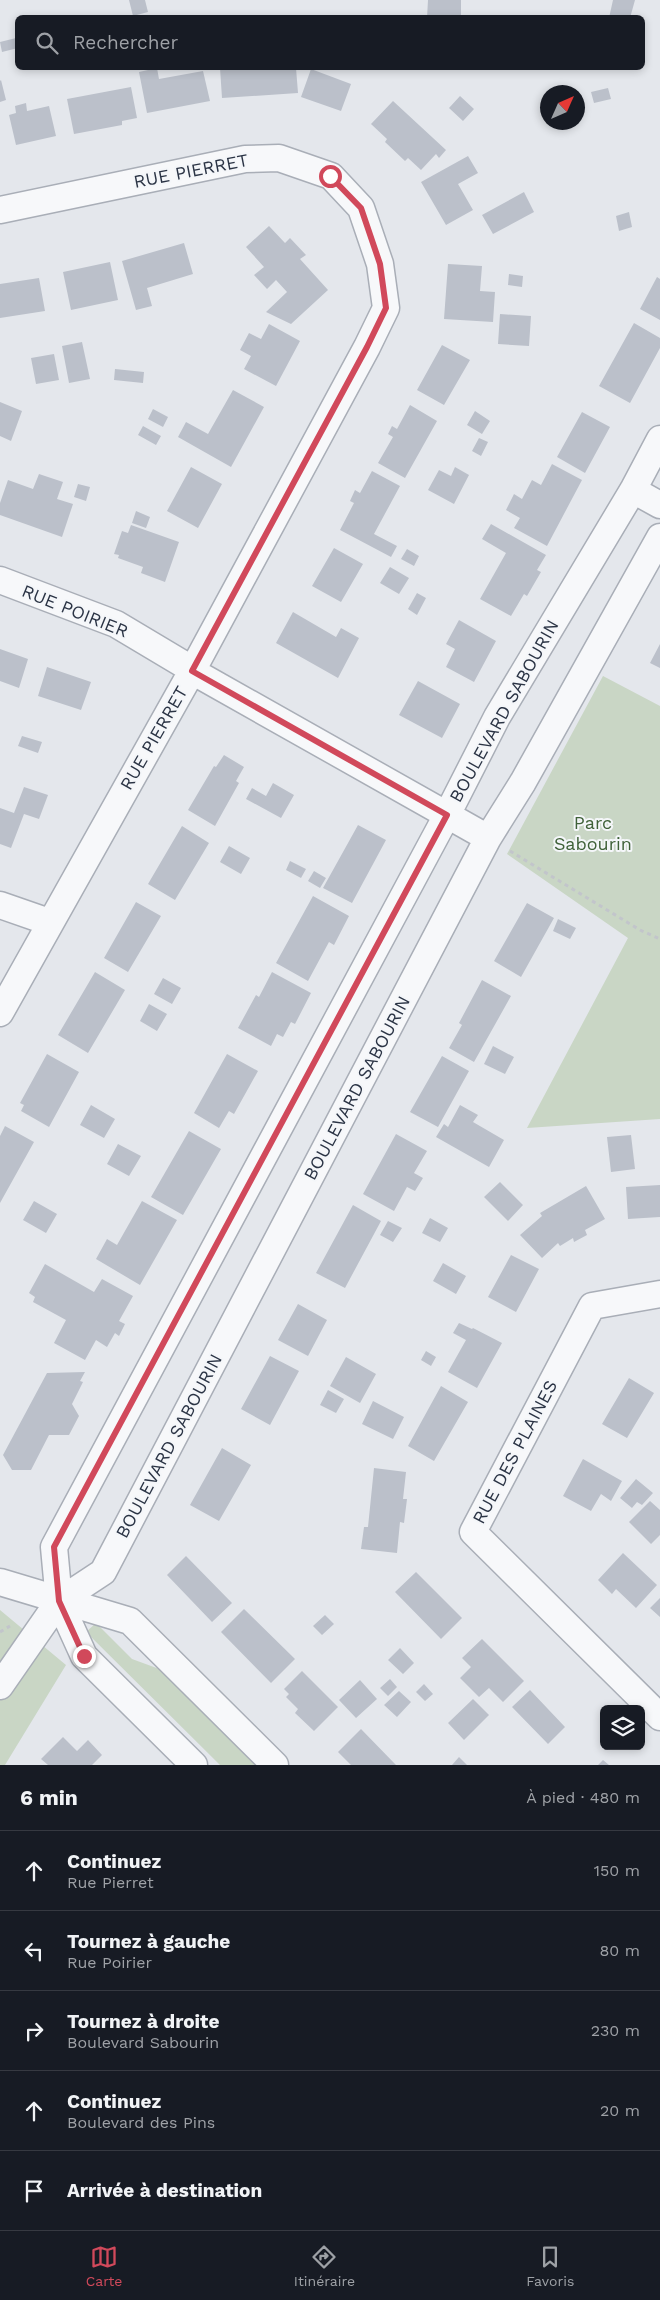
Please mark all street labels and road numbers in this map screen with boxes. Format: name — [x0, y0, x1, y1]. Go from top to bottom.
street label: RUE PIERRET — [132, 149, 250, 192]
street label: RUE POIRIER — [19, 580, 131, 641]
street label: BOULEVARD SABOURIN — [445, 616, 563, 806]
street label: RUE PIERRET — [115, 682, 192, 793]
street label: BOULEVARD SABOURIN — [299, 992, 414, 1183]
street label: BOULEVARD SABOURIN — [111, 1350, 226, 1541]
street label: RUE DES PLAINES — [468, 1376, 561, 1527]

